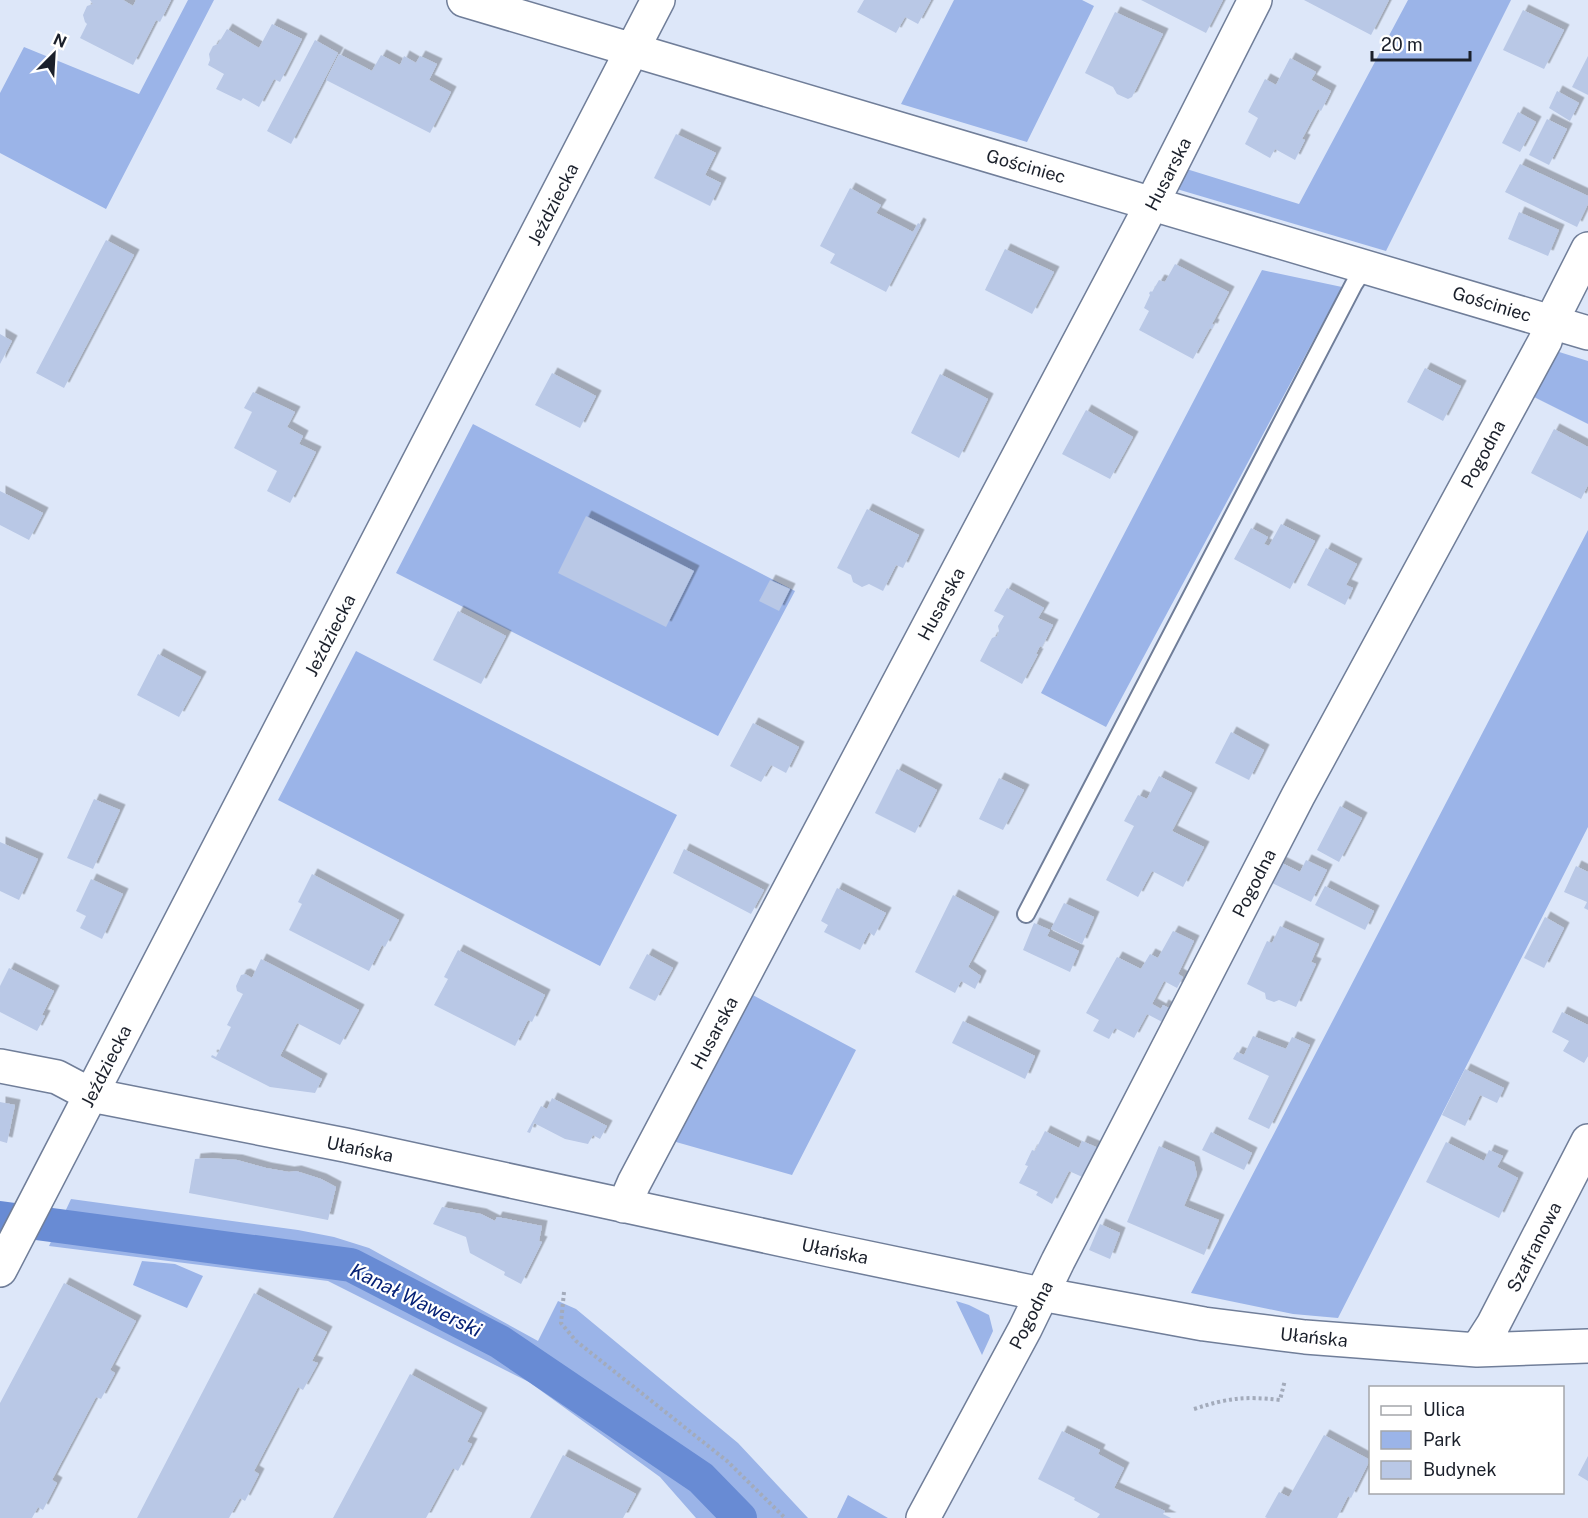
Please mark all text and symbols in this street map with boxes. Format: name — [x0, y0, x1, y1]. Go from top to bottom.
north arrow — [24, 24, 84, 84]
scale bar — [1372, 24, 1470, 62]
text: N — [50, 30, 69, 52]
text: 20 m — [1381, 34, 1423, 55]
street label: Husarska — [1141, 134, 1195, 214]
street label: Gościniec — [984, 145, 1068, 187]
street label: Jeździecka — [523, 160, 583, 248]
street label: Gościniec — [1450, 282, 1534, 326]
street label: Pogodna — [1456, 417, 1510, 491]
street label: Husarska — [913, 564, 969, 644]
street label: Jeździecka — [300, 591, 360, 679]
street label: Pogodna — [1228, 845, 1280, 921]
street label: Husarska — [686, 993, 742, 1073]
street label: Jeździecka — [76, 1022, 136, 1110]
street label: Ułańska — [325, 1132, 395, 1166]
street label: Szafranowa — [1502, 1198, 1566, 1296]
street label: Ułańska — [800, 1234, 870, 1268]
water label: Kanał Wawerski — [346, 1258, 486, 1342]
street label: Pogodna — [1005, 1277, 1057, 1353]
street label: Ułańska — [1279, 1323, 1349, 1351]
legend — [1369, 1386, 1564, 1494]
text: Ulica — [1423, 1399, 1465, 1420]
text: Park — [1423, 1429, 1461, 1450]
text: Budynek — [1423, 1459, 1497, 1480]

